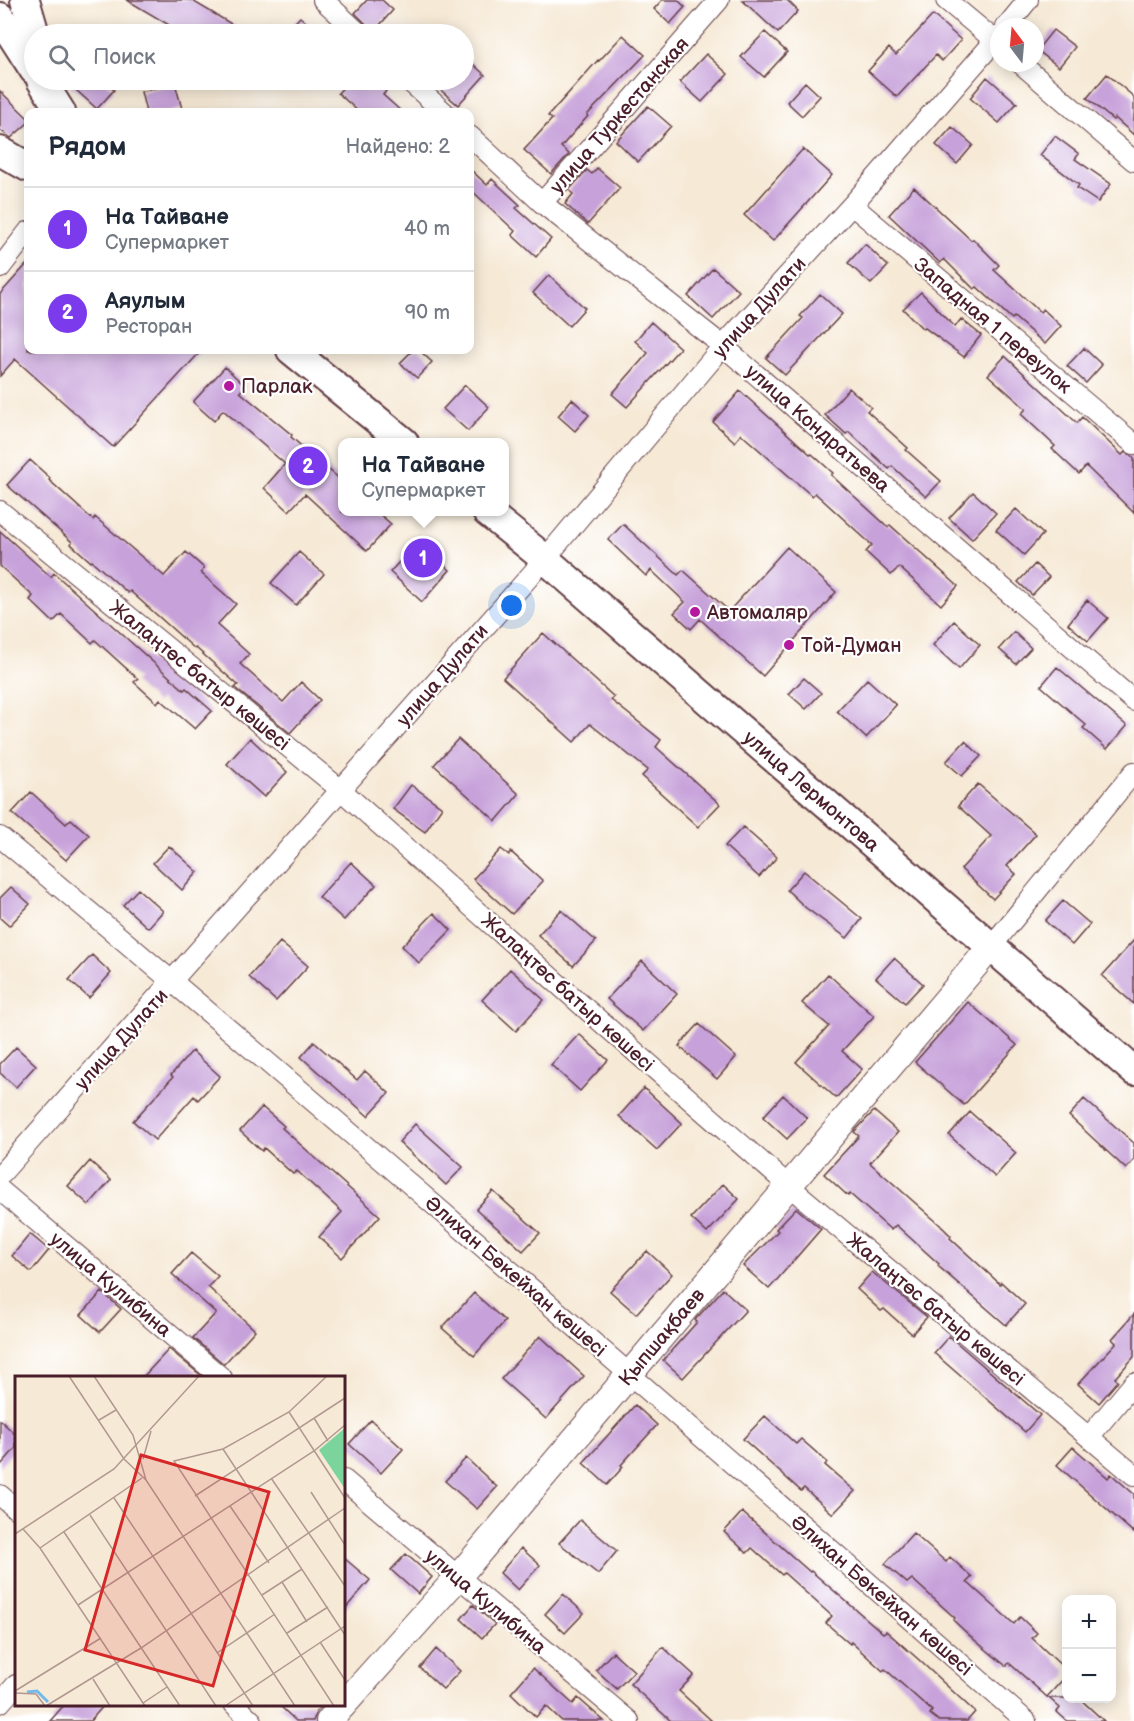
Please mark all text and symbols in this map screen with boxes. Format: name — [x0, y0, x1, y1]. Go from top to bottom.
north arrow — [990, 18, 1044, 72]
search box — [24, 24, 474, 90]
street label: улица Туркестанская — [545, 32, 694, 199]
icon: search — [45, 41, 78, 74]
text: Поиск — [93, 44, 156, 71]
text: Рядом — [48, 132, 126, 163]
text: Найдено: 2 — [346, 135, 450, 159]
text: На Тайване — [105, 204, 229, 231]
text: 1 — [63, 217, 72, 241]
text: 40 m — [404, 217, 450, 241]
text: Супермаркет — [105, 231, 229, 255]
street label: улица Дулати — [708, 252, 811, 363]
street label: Западная 1 переулок — [909, 253, 1076, 399]
text: Аяулым — [105, 288, 185, 315]
text: 2 — [62, 301, 73, 325]
text: 90 m — [405, 301, 450, 325]
text: Ресторан — [105, 315, 192, 339]
street label: улица Кондратьева — [740, 360, 895, 498]
place label: Парлак — [241, 375, 313, 399]
marker: Парлак — [222, 379, 236, 393]
popup — [338, 438, 509, 516]
pin: 2 — [288, 444, 328, 488]
text: На Тайване — [361, 452, 485, 479]
text: Супермаркет — [361, 479, 486, 503]
pin: 1 — [404, 536, 442, 580]
your location — [497, 591, 526, 620]
street label: Жалаңтөс батыр көшесі — [104, 596, 294, 756]
place label: Автомаляр — [706, 601, 808, 625]
marker: Автомаляр — [688, 605, 702, 619]
street label: улица Дулати — [392, 620, 494, 732]
place label: Той-Думан — [801, 634, 902, 658]
marker: Той-Думан — [782, 638, 796, 652]
street label: улица Лермонтова — [738, 726, 884, 857]
street label: Жалаңтөс батыр көшесі — [476, 908, 659, 1077]
street label: улица Дулати — [70, 984, 173, 1095]
street label: Әлихан Бөкейхан көшесі — [420, 1191, 611, 1362]
street label: улица Кулибина — [45, 1227, 176, 1342]
street label: Жалаңтөс батыр көшесі — [841, 1228, 1029, 1391]
street label: Қыпшақбаев — [614, 1283, 710, 1391]
inset map — [15, 1376, 345, 1706]
street label: Әлихан Бөкейхан көшесі — [786, 1510, 977, 1681]
street label: улица Кулибина — [420, 1544, 551, 1659]
map controls — [1062, 1595, 1116, 1703]
button: + — [1062, 1595, 1116, 1649]
button: − — [1062, 1649, 1116, 1703]

